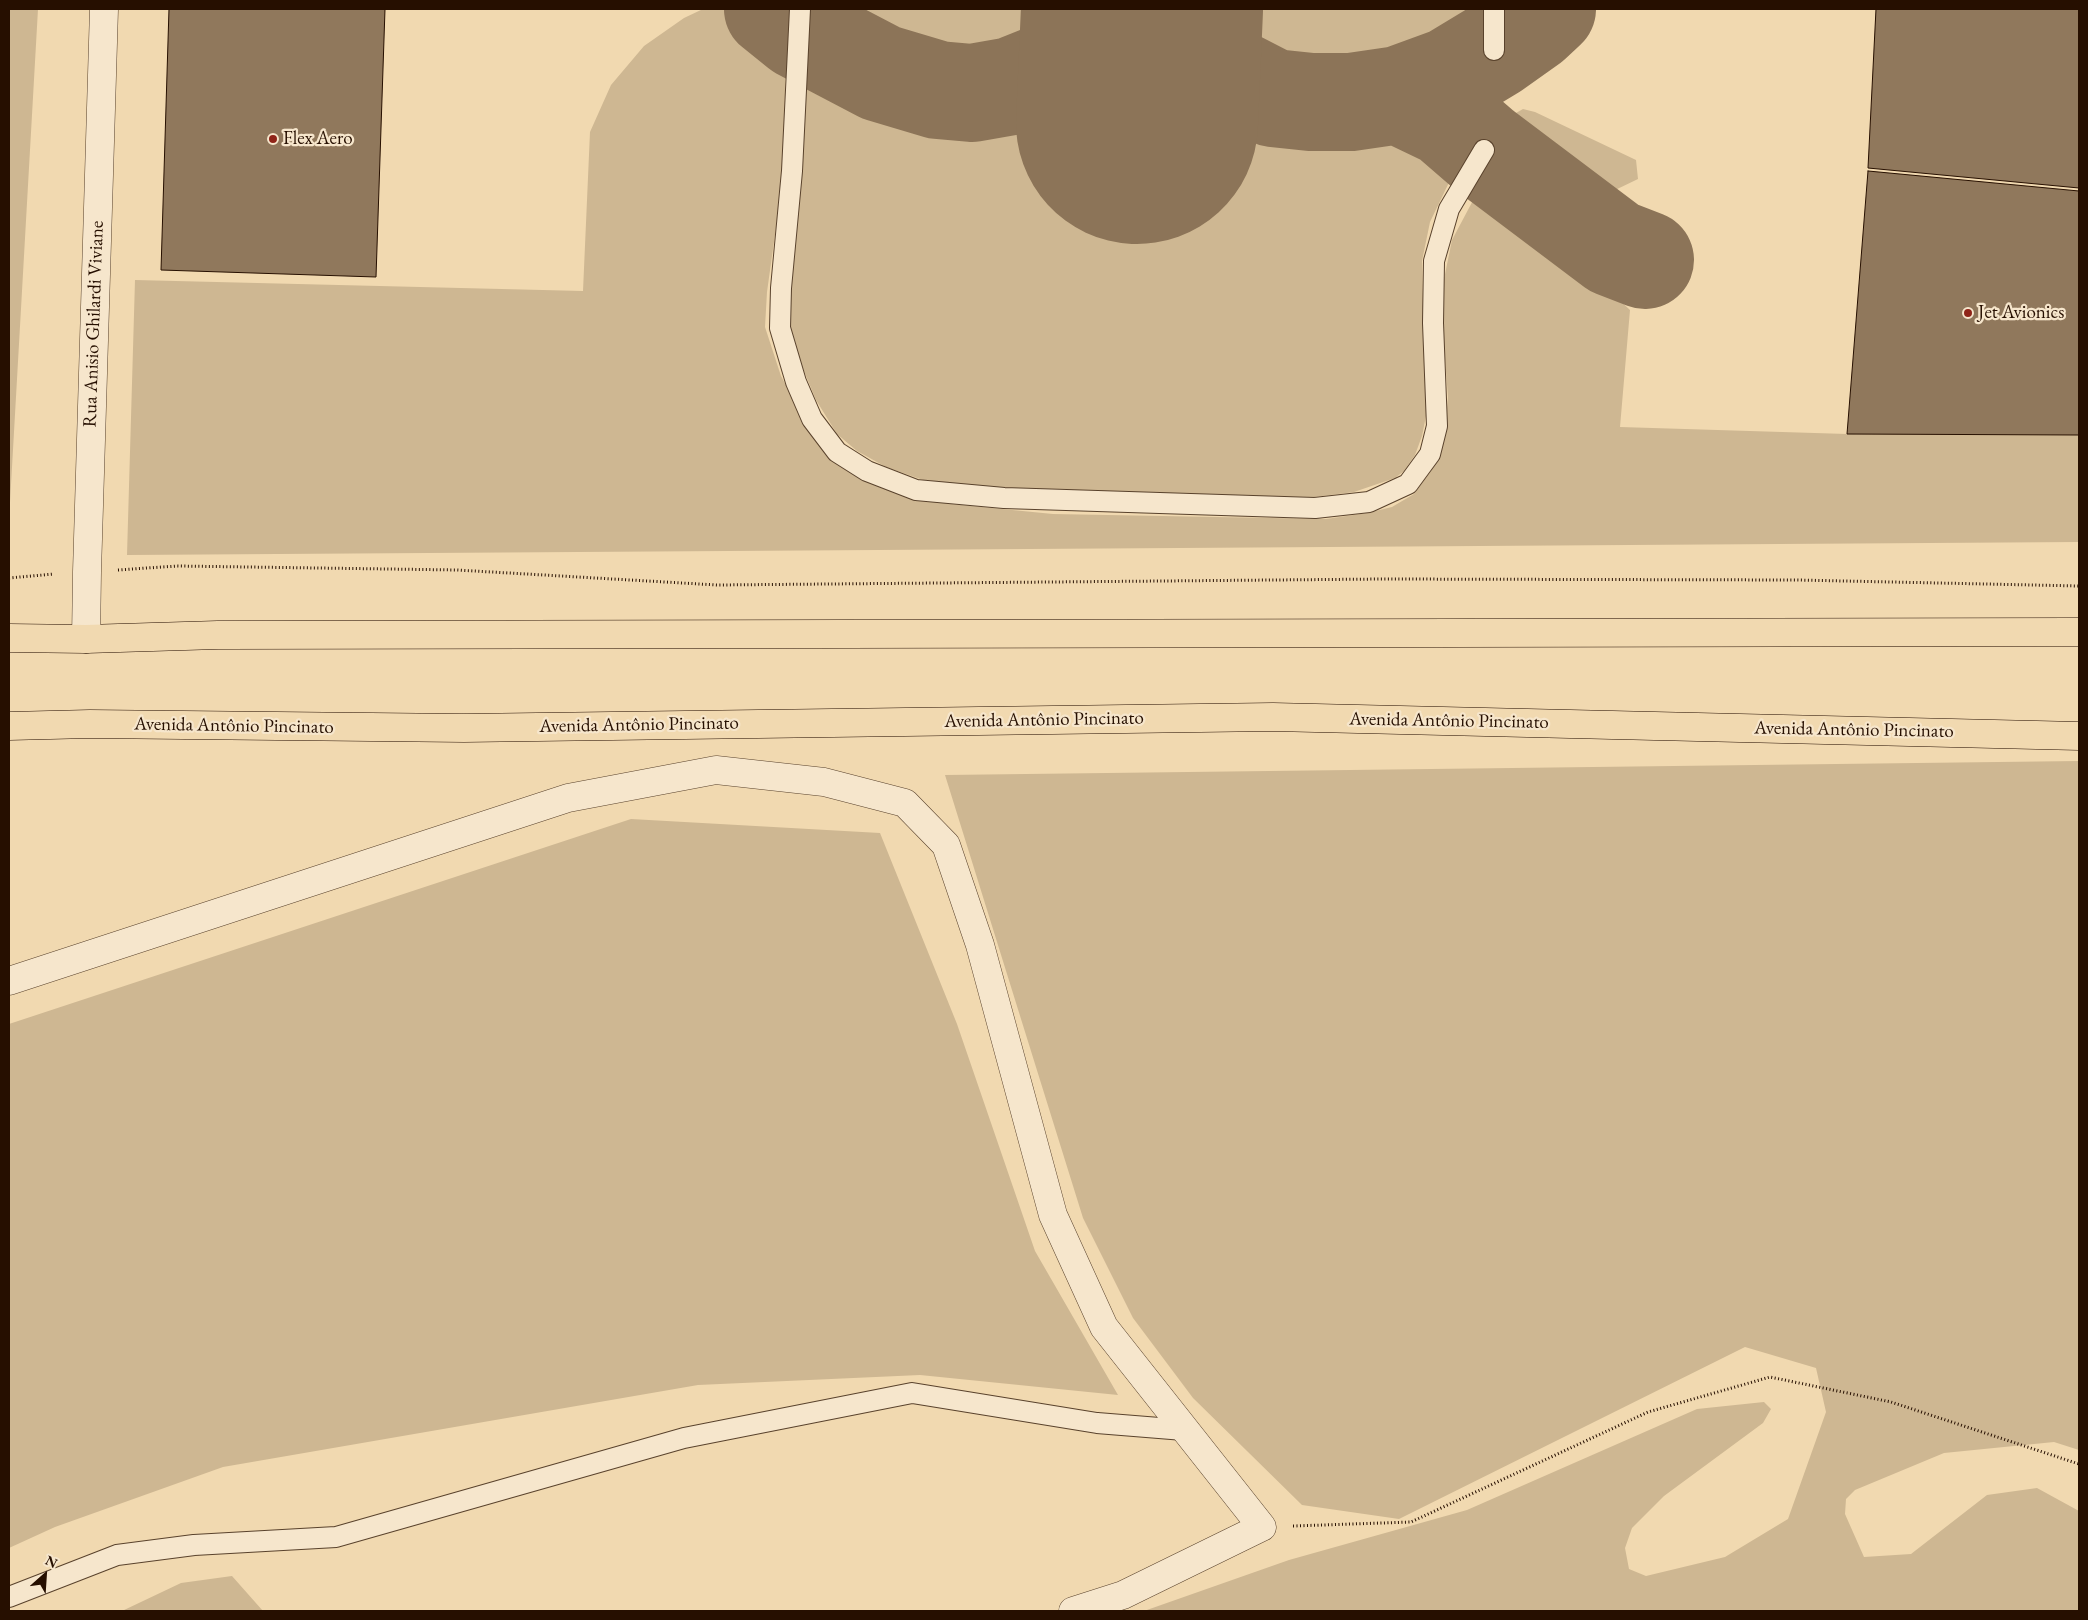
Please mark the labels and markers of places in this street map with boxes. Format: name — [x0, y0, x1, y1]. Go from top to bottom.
place label: Flex Aero — [283, 128, 353, 150]
marker: Flex Aero — [267, 133, 279, 145]
place label: Jet Avionics — [1978, 302, 2064, 324]
marker: Jet Avionics — [1962, 307, 1974, 319]

